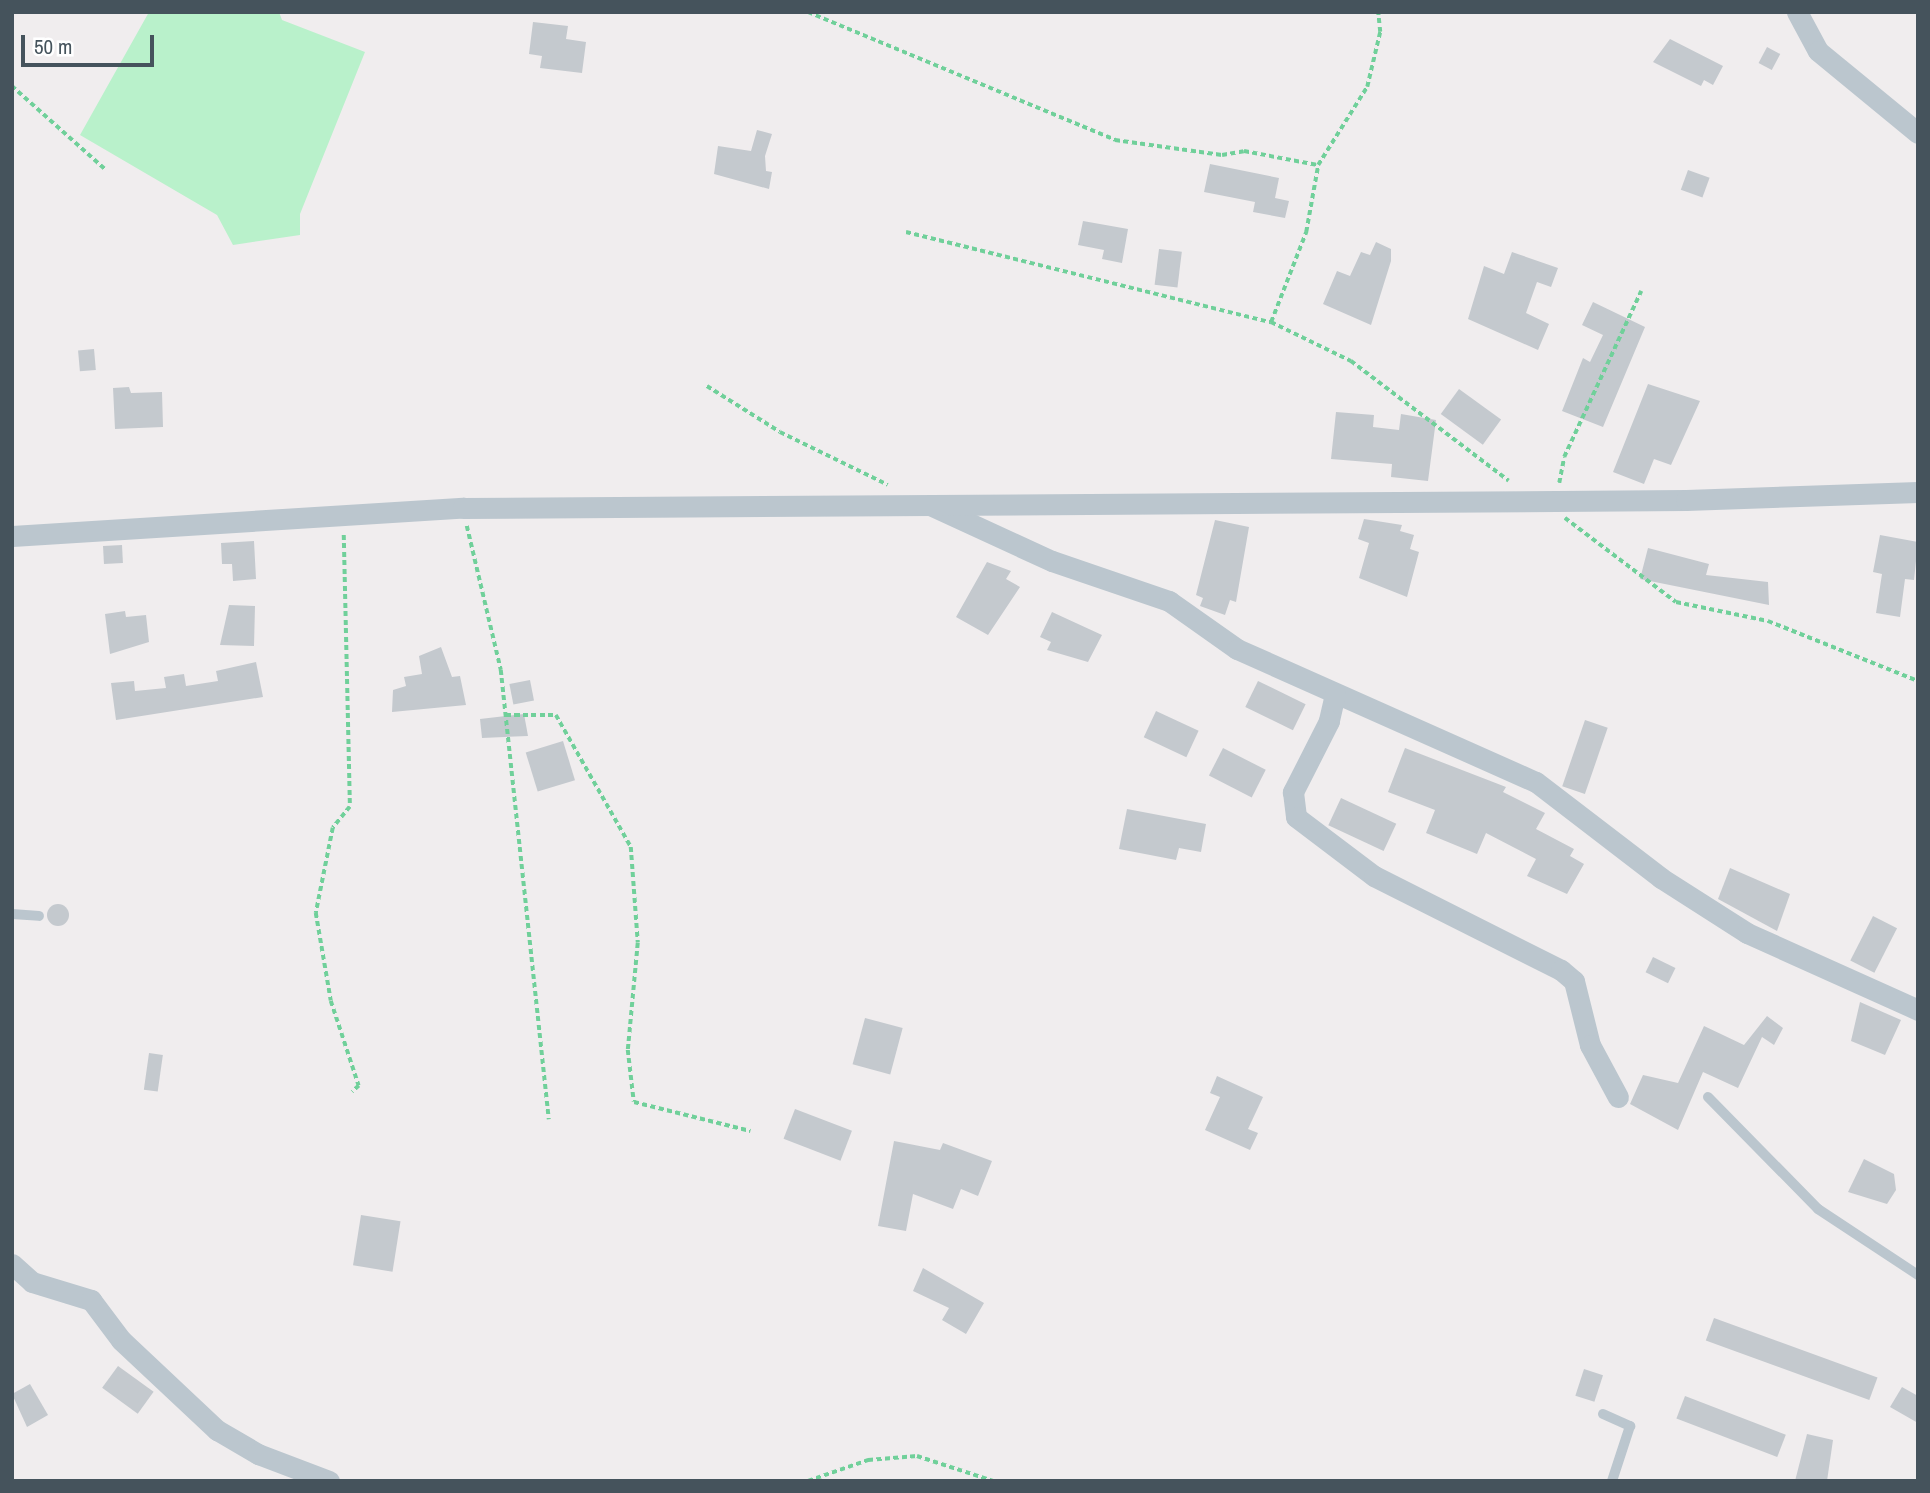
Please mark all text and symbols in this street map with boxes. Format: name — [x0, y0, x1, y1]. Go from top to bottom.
scale bar — [24, 21, 158, 65]
text: 50 m — [34, 32, 72, 61]

